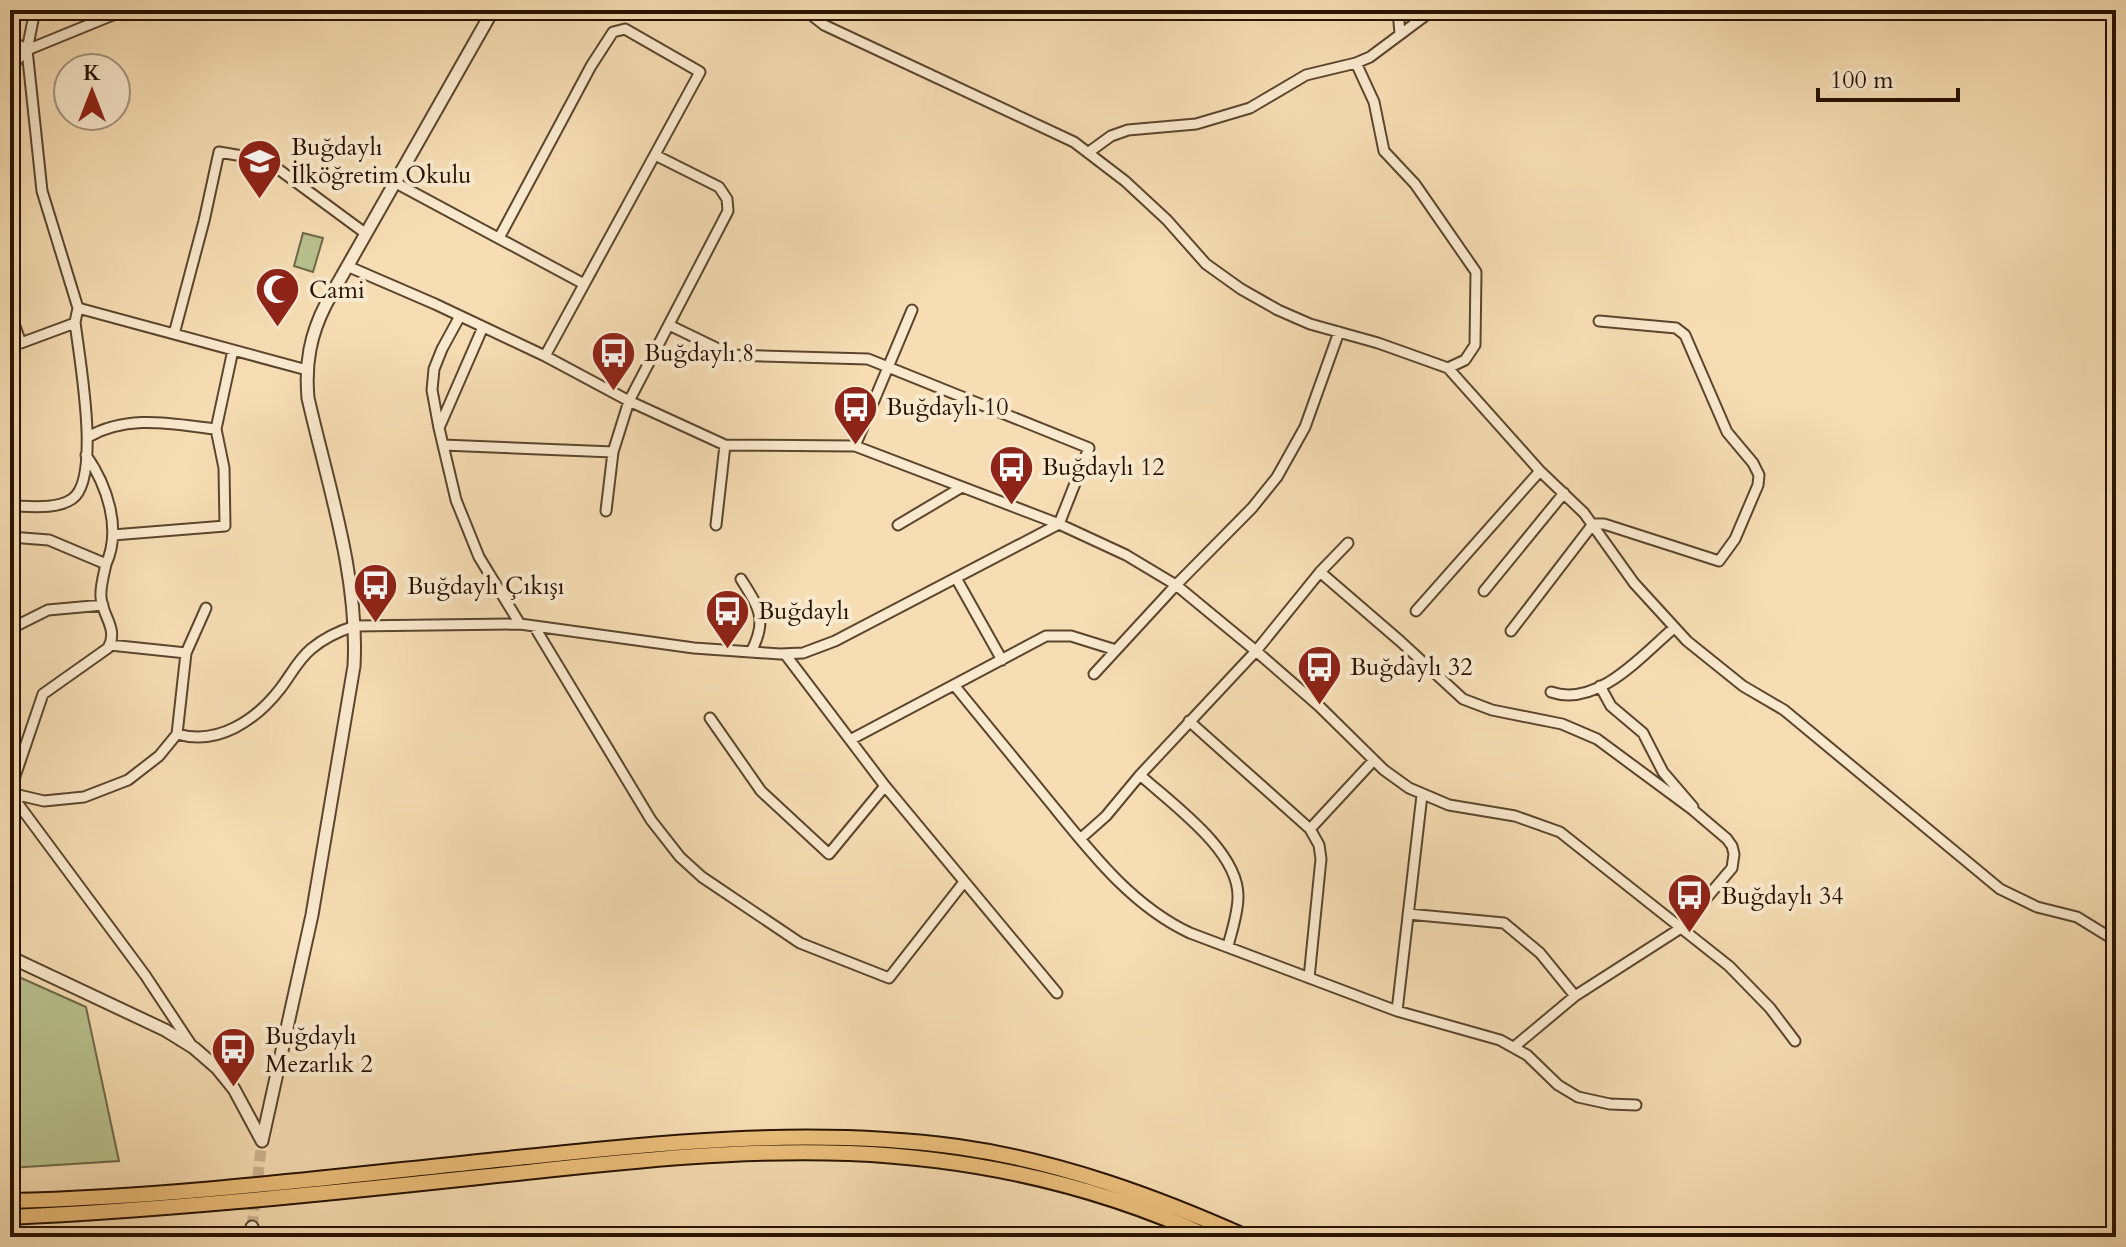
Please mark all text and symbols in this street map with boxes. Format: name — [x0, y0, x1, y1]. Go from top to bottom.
north arrow — [52, 52, 132, 132]
scale bar — [1818, 52, 1958, 102]
text: K — [83, 58, 101, 88]
text: 100 m — [1830, 64, 1894, 97]
place label: Buğdaylı İlköğretim Okulu — [291, 131, 471, 192]
school or university icon: Buğdaylı İlköğretim Okulu — [236, 137, 284, 200]
mosque icon: Cami — [254, 266, 302, 329]
place label: Cami — [309, 274, 365, 307]
bus stop icon: Buğdaylı 8 — [589, 329, 637, 392]
place label: Buğdaylı 8 — [644, 337, 754, 370]
bus stop icon: Buğdaylı 10 — [831, 383, 879, 446]
place label: Buğdaylı 10 — [886, 391, 1009, 424]
bus stop icon: Buğdaylı 12 — [987, 443, 1035, 506]
place label: Buğdaylı 12 — [1042, 451, 1165, 484]
bus stop icon: Buğdaylı Çıkışı — [352, 562, 400, 625]
place label: Buğdaylı Çıkışı — [407, 570, 565, 603]
bus stop icon: Buğdaylı — [703, 587, 751, 650]
place label: Buğdaylı — [758, 595, 850, 628]
bus stop icon: Buğdaylı 32 — [1295, 643, 1343, 706]
place label: Buğdaylı 32 — [1350, 651, 1473, 684]
bus stop icon: Buğdaylı 34 — [1666, 872, 1714, 935]
place label: Buğdaylı 34 — [1721, 880, 1844, 913]
place label: Buğdaylı Mezarlık 2 — [265, 1020, 373, 1081]
bus stop icon: Buğdaylı Mezarlık 2 — [210, 1026, 258, 1089]

